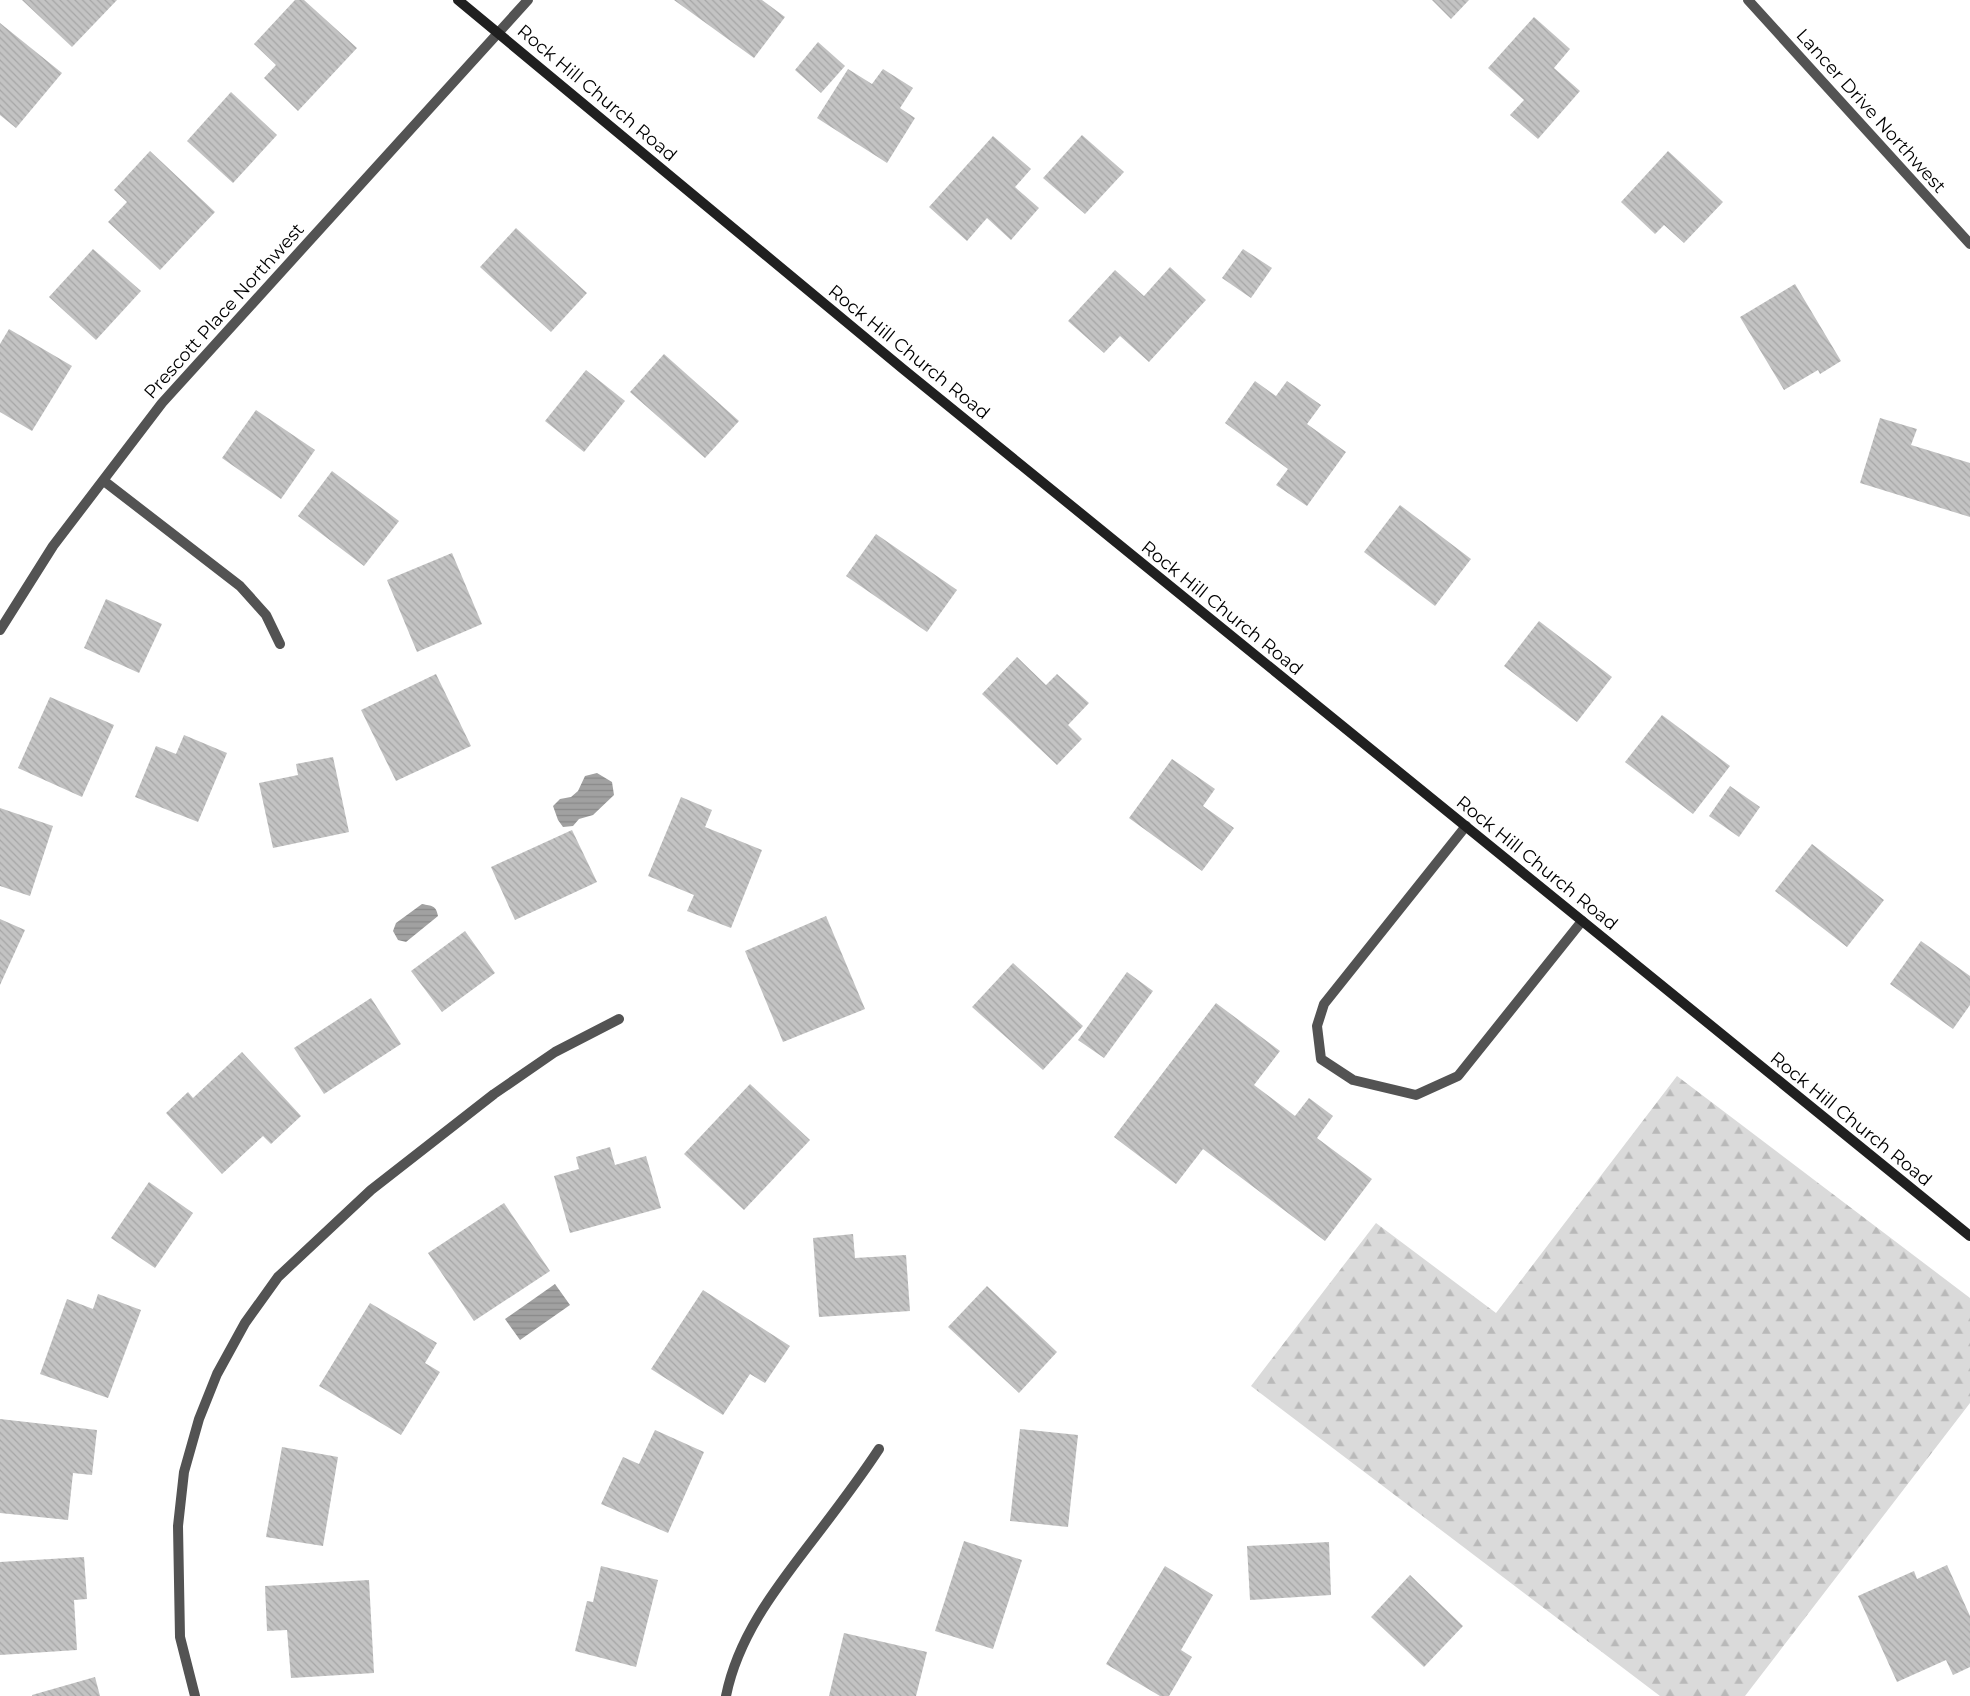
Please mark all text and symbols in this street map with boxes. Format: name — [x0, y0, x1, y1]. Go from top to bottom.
street label: Rock Hill Church Road — [513, 20, 681, 166]
street label: Lancer Drive Northwest — [1791, 24, 1951, 198]
street label: Prescott Place Northwest — [139, 219, 309, 403]
street label: Rock Hill Church Road — [824, 280, 994, 424]
street label: Rock Hill Church Road — [1137, 536, 1307, 680]
street label: Rock Hill Church Road — [1452, 791, 1622, 935]
street label: Rock Hill Church Road — [1766, 1047, 1936, 1191]

